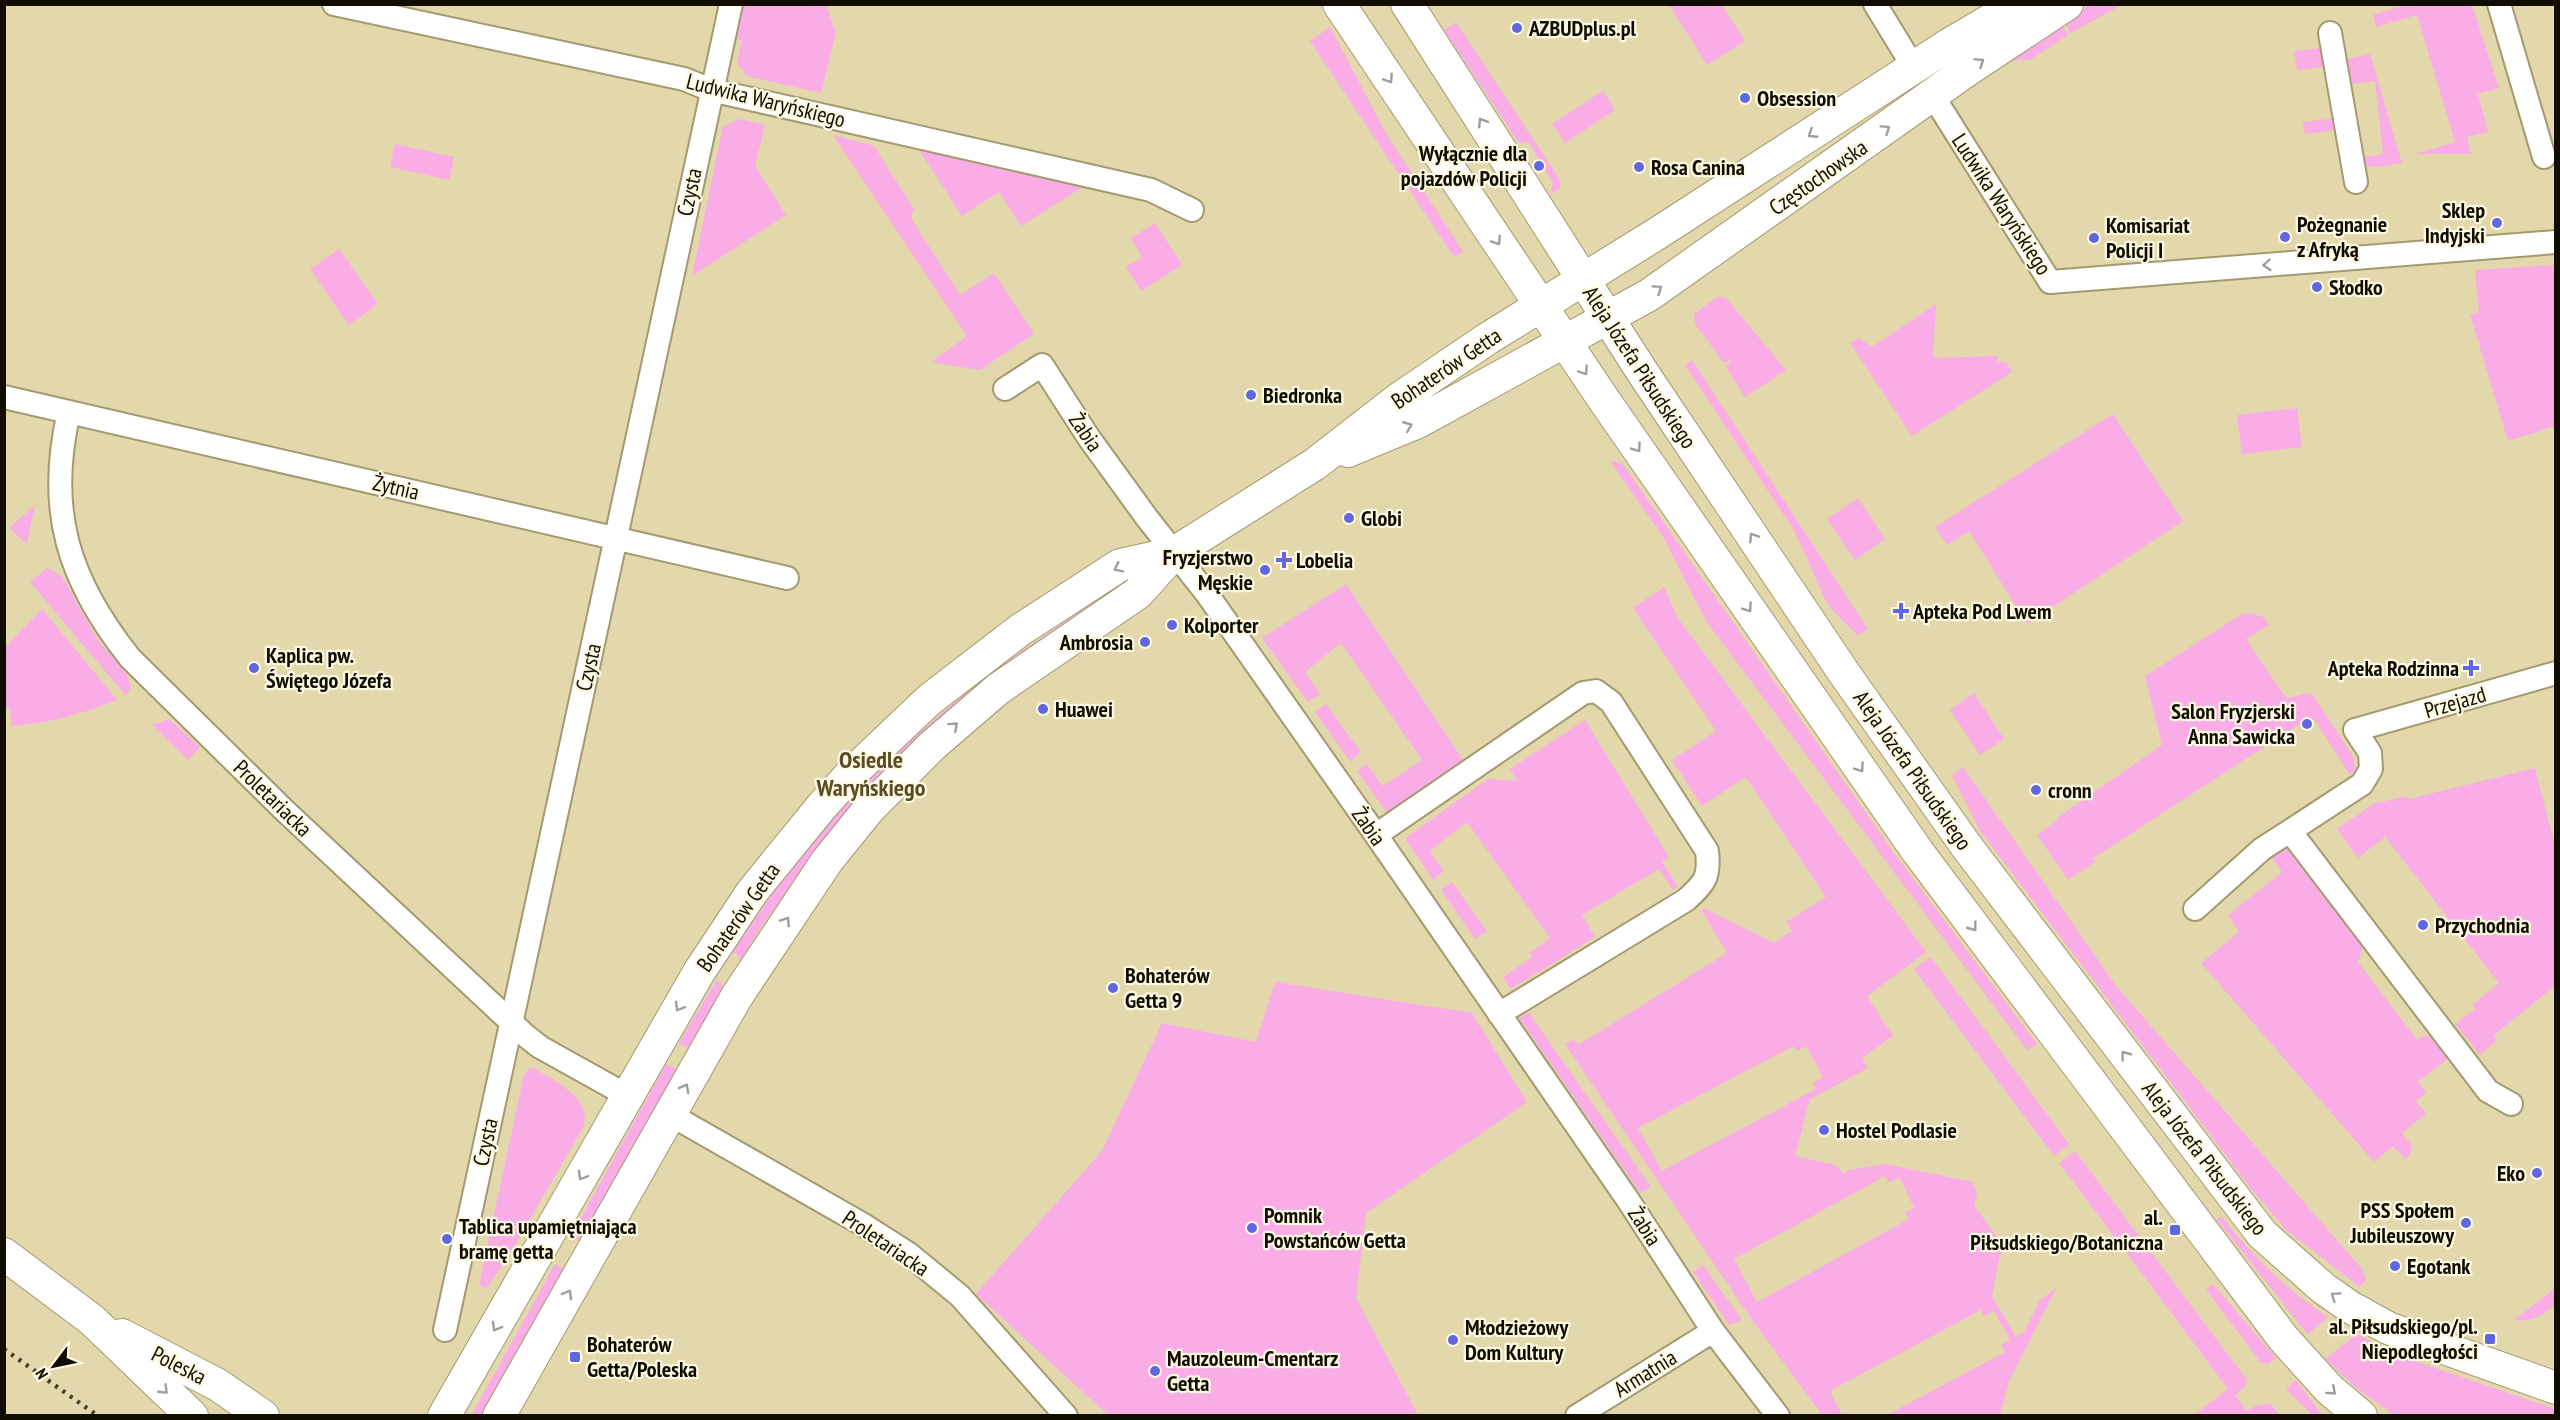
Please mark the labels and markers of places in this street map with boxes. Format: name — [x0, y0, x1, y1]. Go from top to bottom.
place label: AZBUDplus.pl — [1528, 14, 1636, 42]
marker: AZBUDplus.pl — [1510, 21, 1524, 35]
place label: Obsession — [1757, 84, 1836, 112]
marker: Obsession — [1738, 91, 1752, 105]
place label: Wyłącznie dla pojazdów Policji — [1401, 139, 1527, 192]
place label: Rosa Canina — [1651, 153, 1745, 181]
marker: Wyłącznie dla pojazdów Policji — [1532, 159, 1546, 173]
marker: Rosa Canina — [1632, 160, 1646, 174]
place label: Sklep Indyjski — [2425, 196, 2485, 249]
place label: Pożegnanie z Afryką — [2297, 210, 2387, 263]
place label: Komisariat Policji I — [2106, 211, 2190, 264]
marker: Sklep Indyjski — [2490, 216, 2504, 230]
marker: Pożegnanie z Afryką — [2278, 230, 2292, 244]
marker: Komisariat Policji I — [2087, 231, 2101, 245]
place label: Słodko — [2329, 273, 2383, 301]
marker: Słodko — [2310, 280, 2324, 294]
place label: Biedronka — [1263, 381, 1342, 409]
marker: Biedronka — [1244, 388, 1258, 402]
place label: Globi — [1361, 504, 1402, 532]
marker: Globi — [1342, 511, 1356, 525]
place label: Fryzjerstwo Męskie — [1163, 543, 1253, 596]
place label: Lobelia — [1296, 546, 1353, 574]
marker: Lobelia — [1277, 553, 1291, 567]
marker: Fryzjerstwo Męskie — [1258, 563, 1272, 577]
place label: Apteka Pod Lwem — [1912, 597, 2051, 625]
marker: Apteka Pod Lwem — [1894, 604, 1908, 618]
place label: Kolporter — [1184, 611, 1259, 639]
marker: Kolporter — [1165, 618, 1179, 632]
place label: Ambrosia — [1059, 628, 1133, 656]
marker: Ambrosia — [1138, 635, 1152, 649]
place label: Kaplica pw. Świętego Józefa — [266, 641, 392, 694]
place label: Apteka Rodzinna — [2327, 654, 2459, 682]
marker: Kaplica pw. Świętego Józefa — [247, 661, 261, 675]
marker: Apteka Rodzinna — [2464, 661, 2478, 675]
place label: Huawei — [1055, 695, 1113, 723]
place label: Salon Fryzjerski Anna Sawicka — [2171, 697, 2295, 750]
marker: Huawei — [1036, 702, 1050, 716]
marker: Salon Fryzjerski Anna Sawicka — [2300, 717, 2314, 731]
place label: cronn — [2048, 776, 2092, 804]
marker: cronn — [2029, 783, 2043, 797]
place label: Przychodnia — [2435, 911, 2530, 939]
marker: Przychodnia — [2416, 918, 2430, 932]
place label: Bohaterów Getta 9 — [1125, 961, 1210, 1014]
marker: Bohaterów Getta 9 — [1106, 981, 1120, 995]
place label: Hostel Podlasie — [1836, 1116, 1957, 1144]
marker: Hostel Podlasie — [1817, 1123, 1831, 1137]
place label: Eko — [2497, 1159, 2525, 1187]
marker: Eko — [2530, 1166, 2544, 1180]
place label: PSS Społem Jubileuszowy — [2349, 1196, 2455, 1249]
place label: Pomnik Powstańców Getta — [1264, 1201, 1406, 1254]
place label: al. Piłsudskiego/Botaniczna — [1970, 1203, 2163, 1256]
place label: Tablica upamiętniająca bramę getta — [459, 1212, 637, 1265]
marker: PSS Społem Jubileuszowy — [2459, 1216, 2473, 1230]
marker: Pomnik Powstańców Getta — [1245, 1221, 1259, 1235]
marker: al. Piłsudskiego/Botaniczna — [2168, 1223, 2182, 1237]
marker: Tablica upamiętniająca bramę getta — [440, 1232, 454, 1246]
place label: Egotank — [2407, 1252, 2471, 1280]
marker: Egotank — [2388, 1259, 2402, 1273]
place label: al. Piłsudskiego/pl. Niepodległości — [2329, 1312, 2478, 1365]
place label: Młodzieżowy Dom Kultury — [1465, 1313, 1570, 1366]
place label: Bohaterów Getta/Poleska — [587, 1330, 697, 1383]
marker: al. Piłsudskiego/pl. Niepodległości — [2483, 1332, 2497, 1346]
marker: Młodzieżowy Dom Kultury — [1446, 1333, 1460, 1347]
place label: Mauzoleum-Cmentarz Getta — [1167, 1344, 1338, 1397]
marker: Bohaterów Getta/Poleska — [568, 1350, 582, 1364]
marker: Mauzoleum-Cmentarz Getta — [1148, 1364, 1162, 1378]

